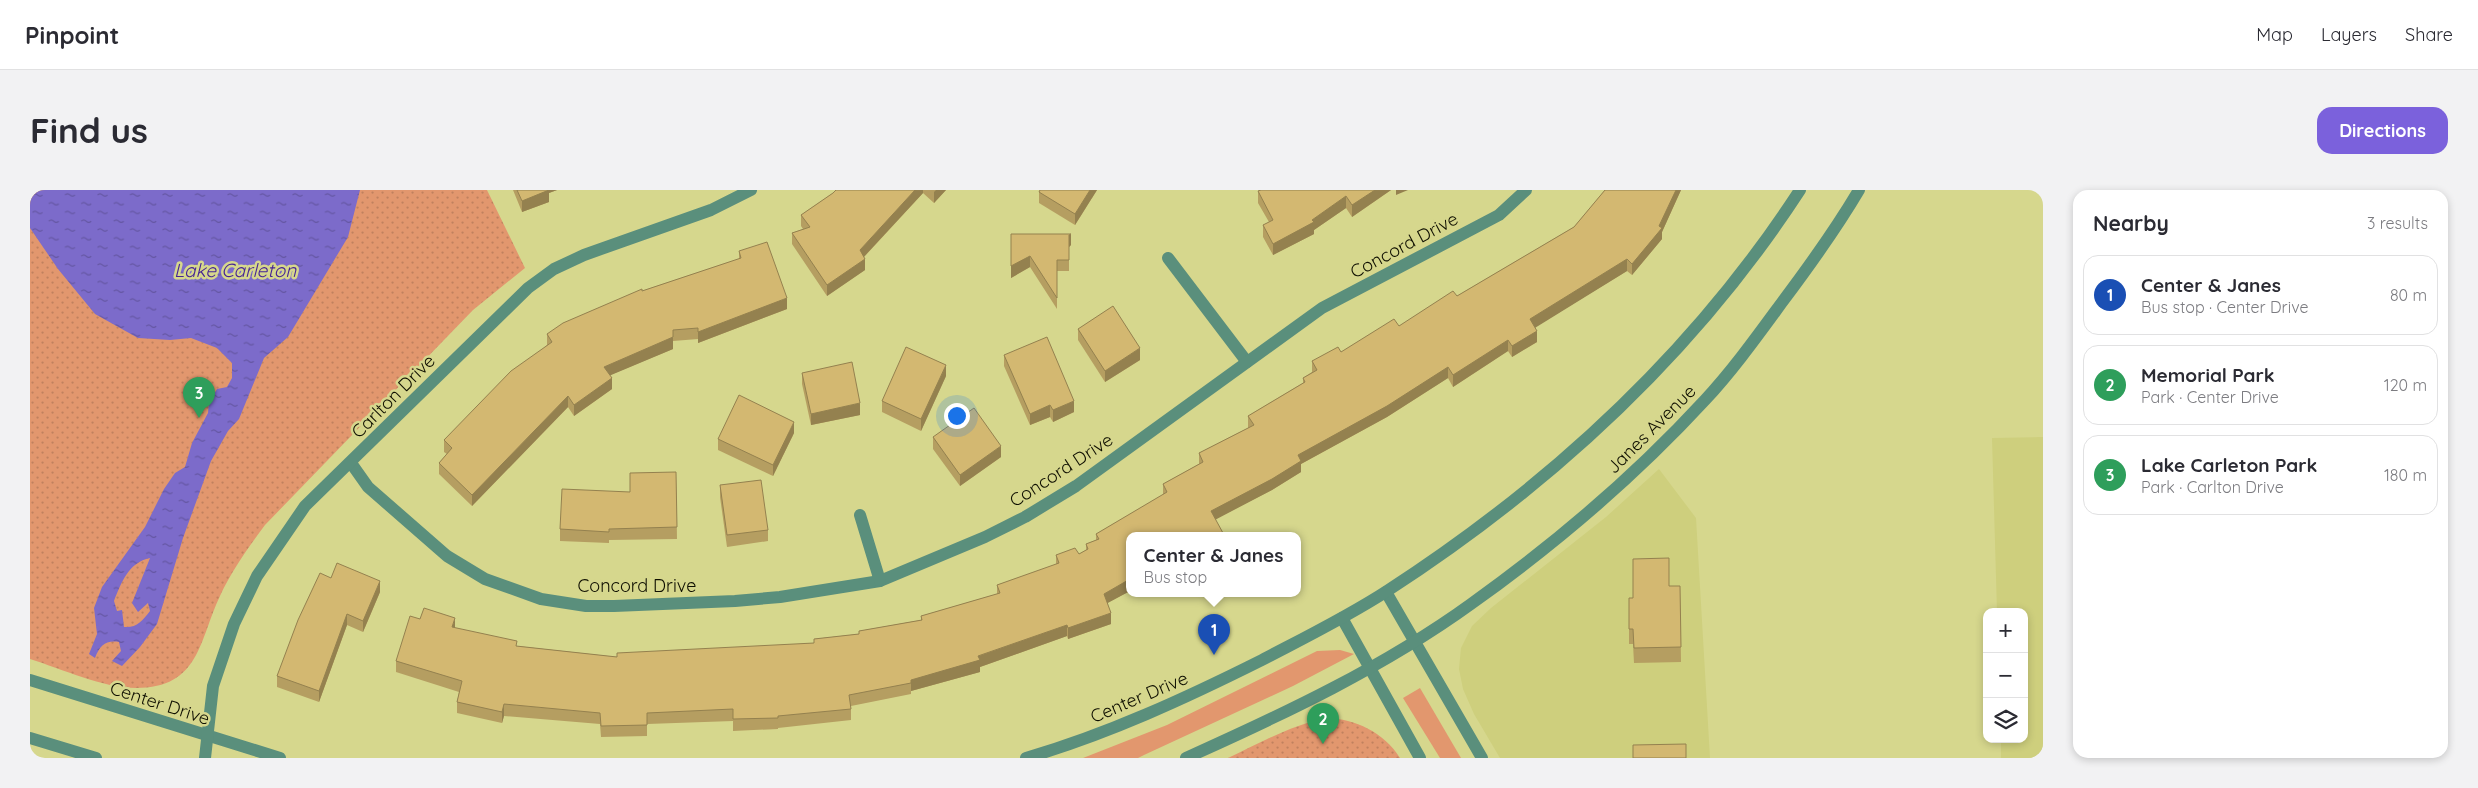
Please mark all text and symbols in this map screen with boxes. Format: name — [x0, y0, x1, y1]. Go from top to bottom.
text: Pinpoint — [25, 20, 119, 50]
text: Map — [2256, 23, 2293, 46]
text: Layers — [2321, 23, 2377, 46]
text: Share — [2405, 23, 2453, 46]
button: Directions — [2317, 107, 2448, 154]
text: Find us — [30, 108, 148, 152]
street label: Concord Drive — [1346, 207, 1462, 283]
text: Nearby — [2093, 210, 2169, 236]
text: 3 results — [2367, 213, 2428, 233]
water label: Lake Carleton — [174, 258, 297, 282]
text: Center & Janes — [2141, 273, 2281, 297]
text: 1 — [2107, 285, 2113, 305]
text: 80 m — [2390, 285, 2427, 305]
text: Bus stop · Center Drive — [2141, 297, 2309, 317]
street label: Carlton Drive — [346, 349, 440, 443]
text: Memorial Park — [2141, 363, 2275, 387]
text: 2 — [2105, 375, 2115, 395]
text: 120 m — [2384, 375, 2427, 395]
pin: 3 — [183, 377, 215, 418]
street label: Janes Avenue — [1602, 380, 1700, 478]
text: Park · Center Drive — [2141, 387, 2279, 407]
your location — [944, 403, 970, 429]
street label: Concord Drive — [1005, 428, 1117, 512]
text: Lake Carleton Park — [2141, 453, 2317, 477]
text: 3 — [2106, 465, 2114, 485]
text: 180 m — [2384, 465, 2427, 485]
text: Park · Carlton Drive — [2141, 477, 2284, 497]
popup — [1126, 532, 1301, 597]
text: Center & Janes — [1144, 543, 1283, 567]
text: Bus stop — [1144, 567, 1207, 587]
street label: Concord Drive — [578, 574, 696, 597]
map controls — [1983, 608, 2028, 743]
button: + — [1983, 608, 2028, 653]
pin: 1 — [1198, 614, 1230, 655]
button: − — [1983, 653, 2028, 698]
street label: Center Drive — [1087, 666, 1191, 728]
street label: Center Drive — [107, 676, 213, 730]
button: layers — [1983, 698, 2028, 743]
pin: 2 — [1307, 703, 1339, 744]

